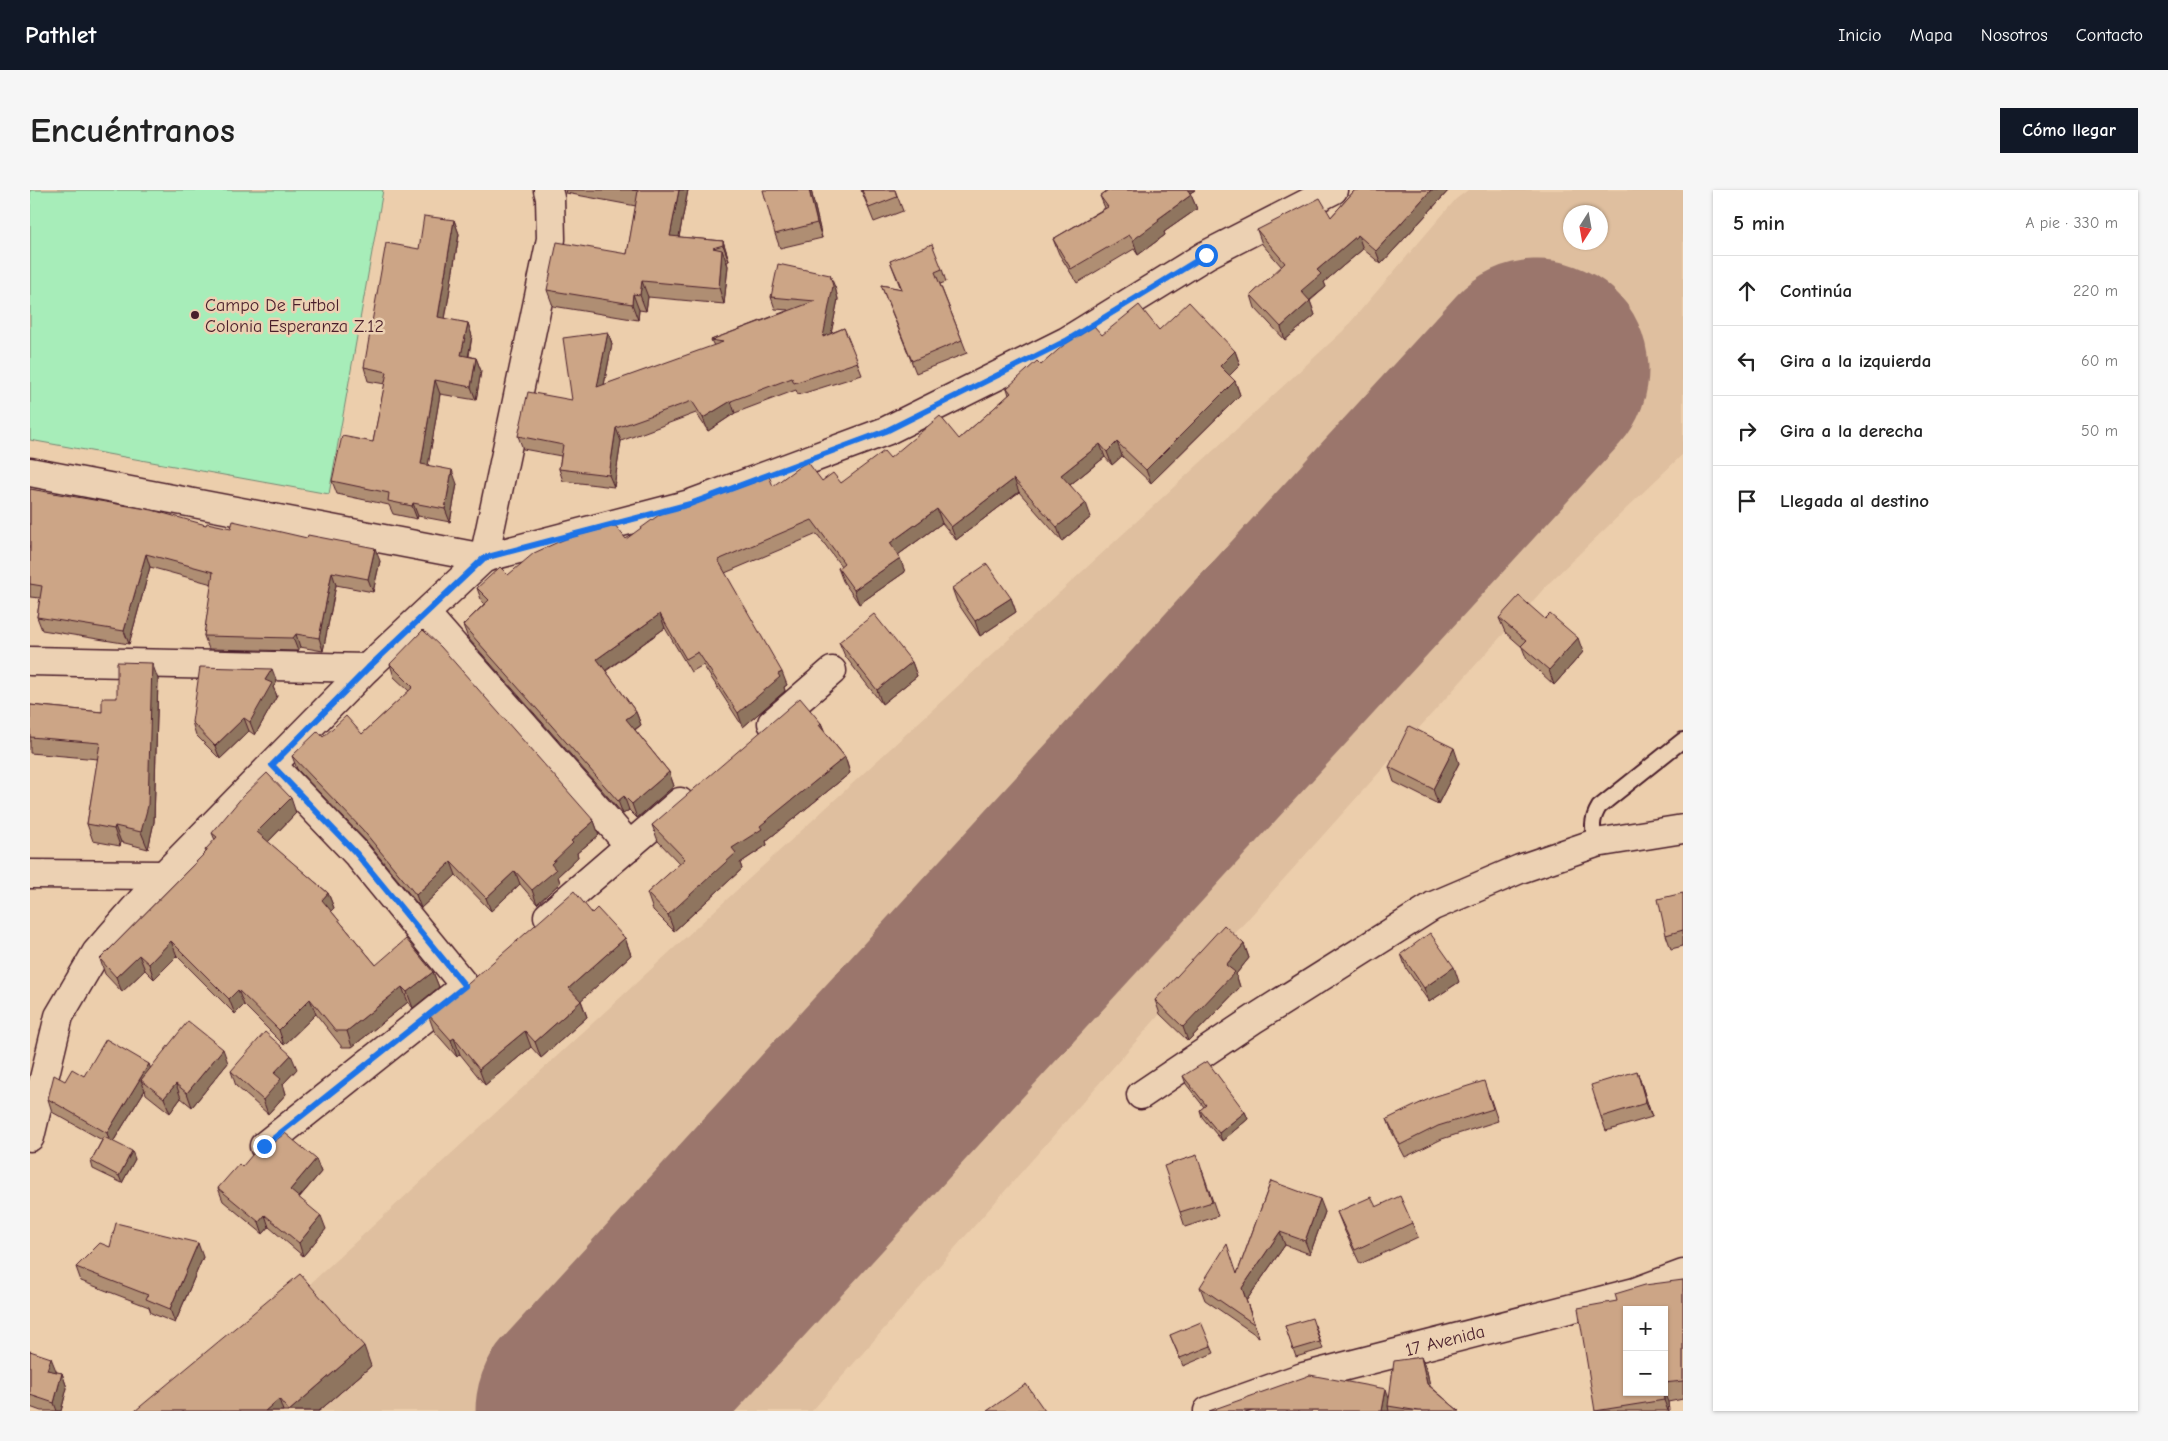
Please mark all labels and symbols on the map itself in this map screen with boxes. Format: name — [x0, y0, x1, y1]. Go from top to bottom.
north arrow — [1563, 205, 1608, 250]
route start — [1195, 244, 1218, 267]
place label: Campo De Futbol Colonia Esperanza Z.12 — [205, 295, 384, 337]
marker: Campo De Futbol Colonia Esperanza Z.12 — [189, 309, 201, 321]
route end — [253, 1135, 276, 1158]
street label: 17 Avenida — [1403, 1321, 1487, 1361]

